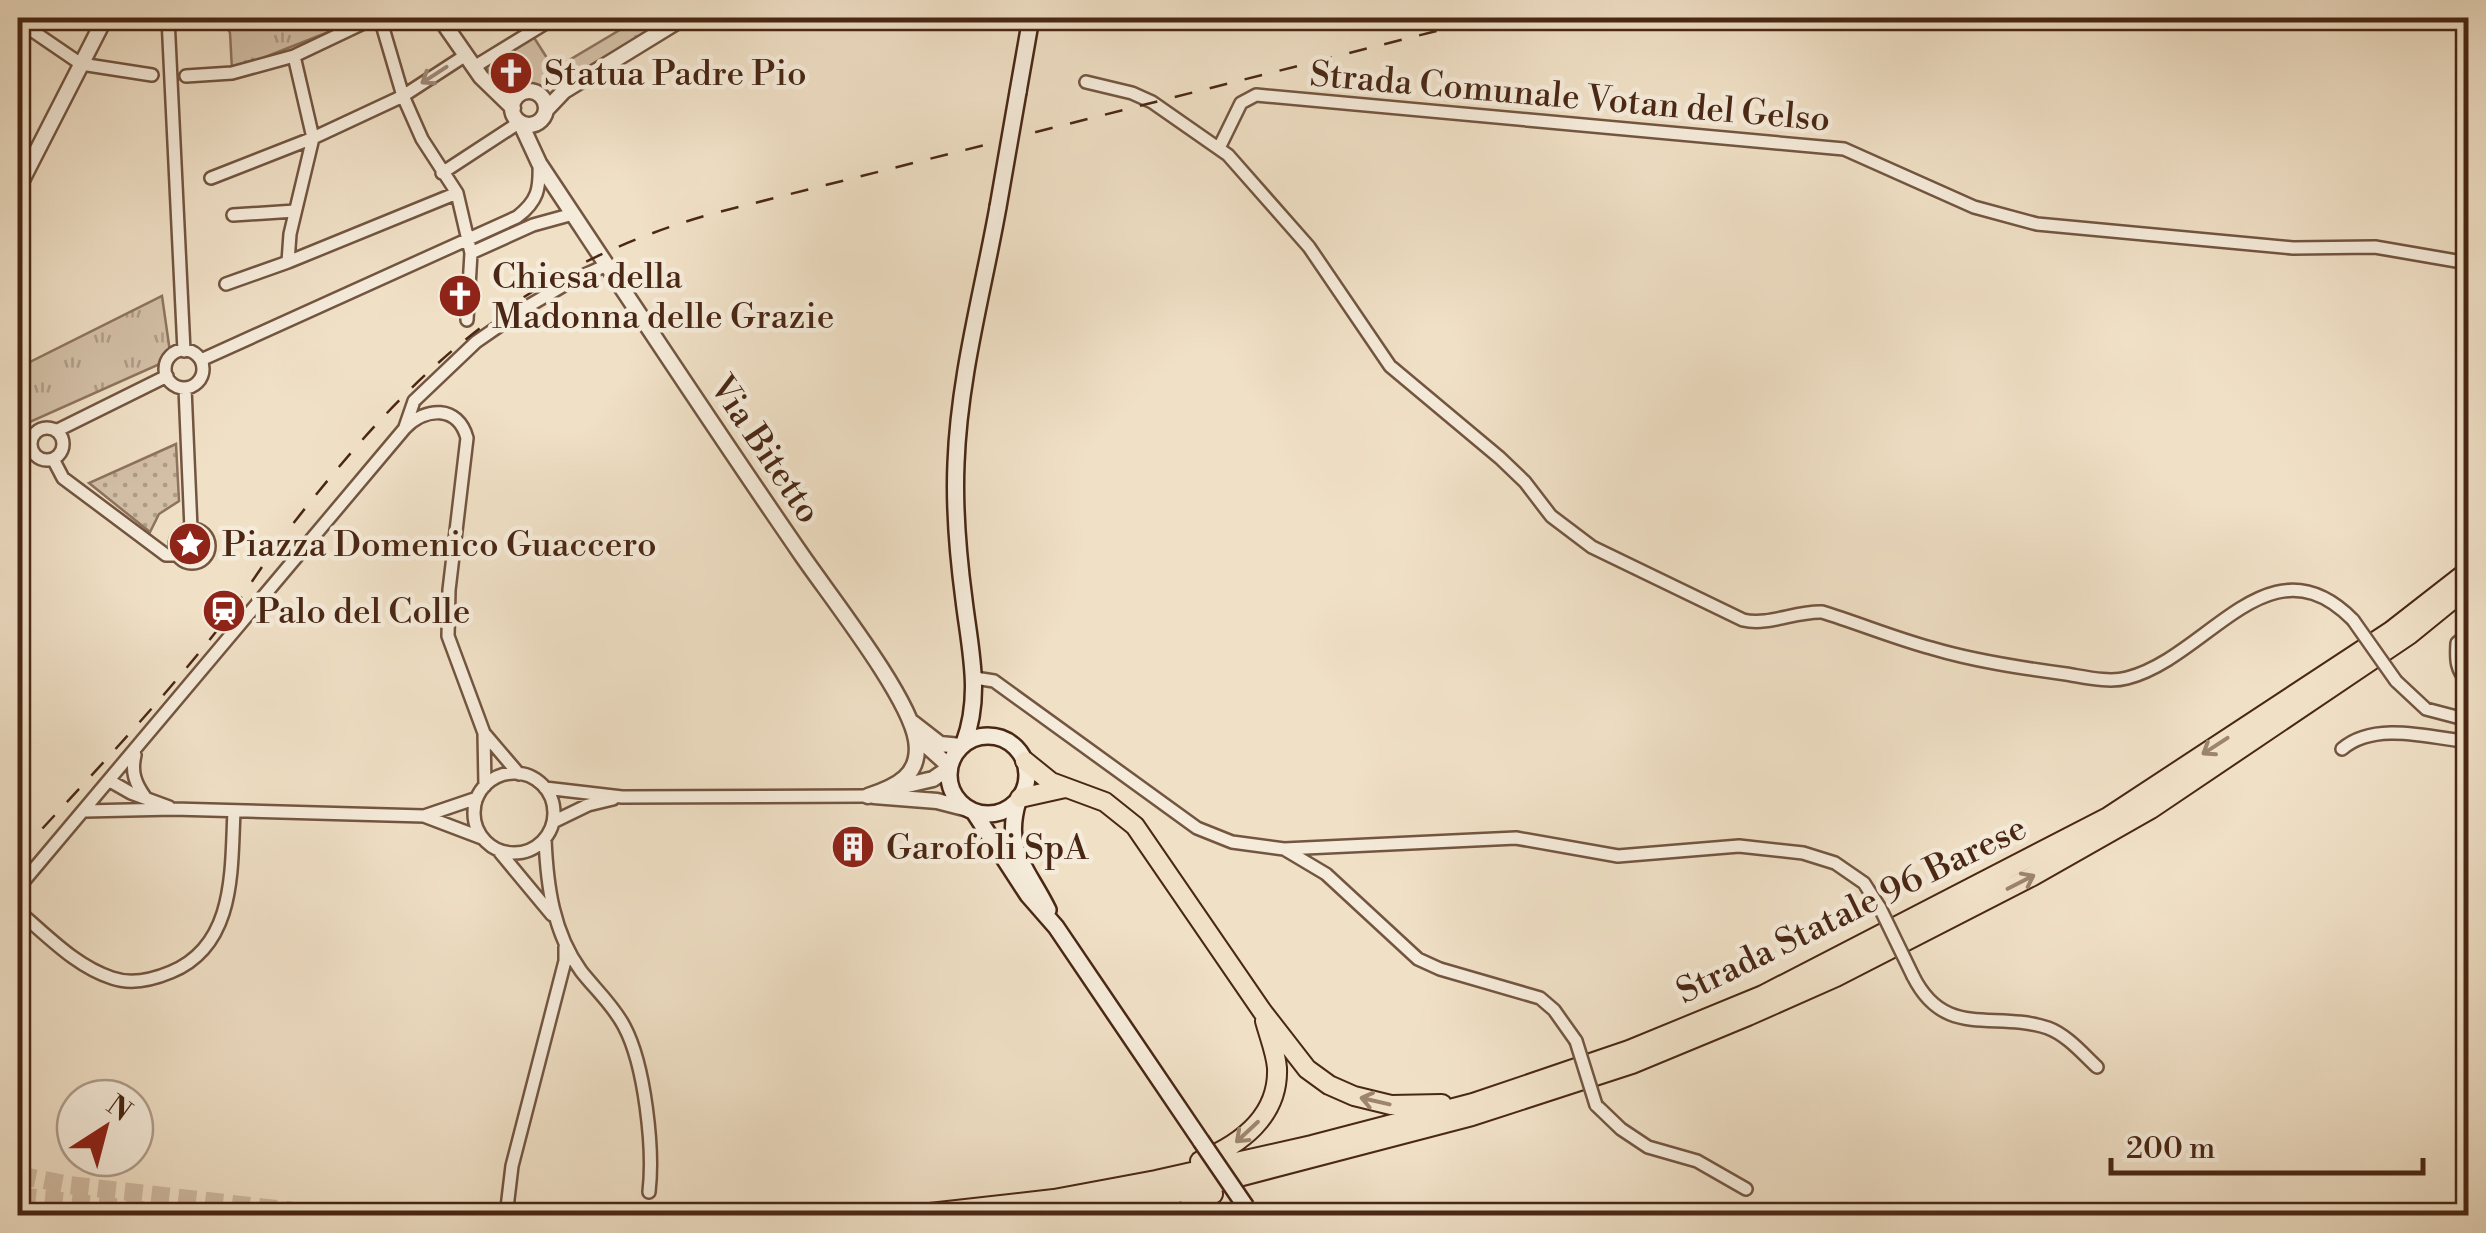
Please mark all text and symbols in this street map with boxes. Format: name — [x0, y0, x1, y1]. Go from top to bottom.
church icon: Statua Padre Pio — [488, 50, 534, 96]
place label: Statua Padre Pio — [544, 53, 807, 96]
street label: Strada Comunale Votan del Gelso — [1308, 53, 1832, 142]
one-way arrow — [421, 65, 449, 86]
place label: Chiesa della Madonna delle Grazie — [492, 256, 835, 339]
church icon: Chiesa della Madonna delle Grazie — [437, 273, 483, 319]
street label: Via Bitetto — [699, 367, 830, 532]
place icon: Piazza Domenico Guaccero — [167, 521, 213, 567]
place label: Piazza Domenico Guaccero — [222, 524, 657, 567]
station icon: Palo del Colle — [201, 588, 247, 634]
place label: Palo del Colle — [256, 591, 470, 634]
one-way arrow — [2202, 735, 2230, 756]
street label: Strada Statale 96 Barese — [1670, 807, 2034, 1014]
building icon: Garofoli SpA — [830, 824, 876, 870]
place label: Garofoli SpA — [886, 827, 1089, 870]
one-way arrow — [2006, 872, 2035, 891]
north arrow — [55, 1078, 155, 1178]
text: N — [100, 1088, 138, 1130]
one-way arrow — [1360, 1091, 1392, 1109]
scale bar — [2111, 1113, 2424, 1175]
one-way arrow — [1236, 1120, 1260, 1144]
text: 200 m — [2126, 1130, 2215, 1168]

